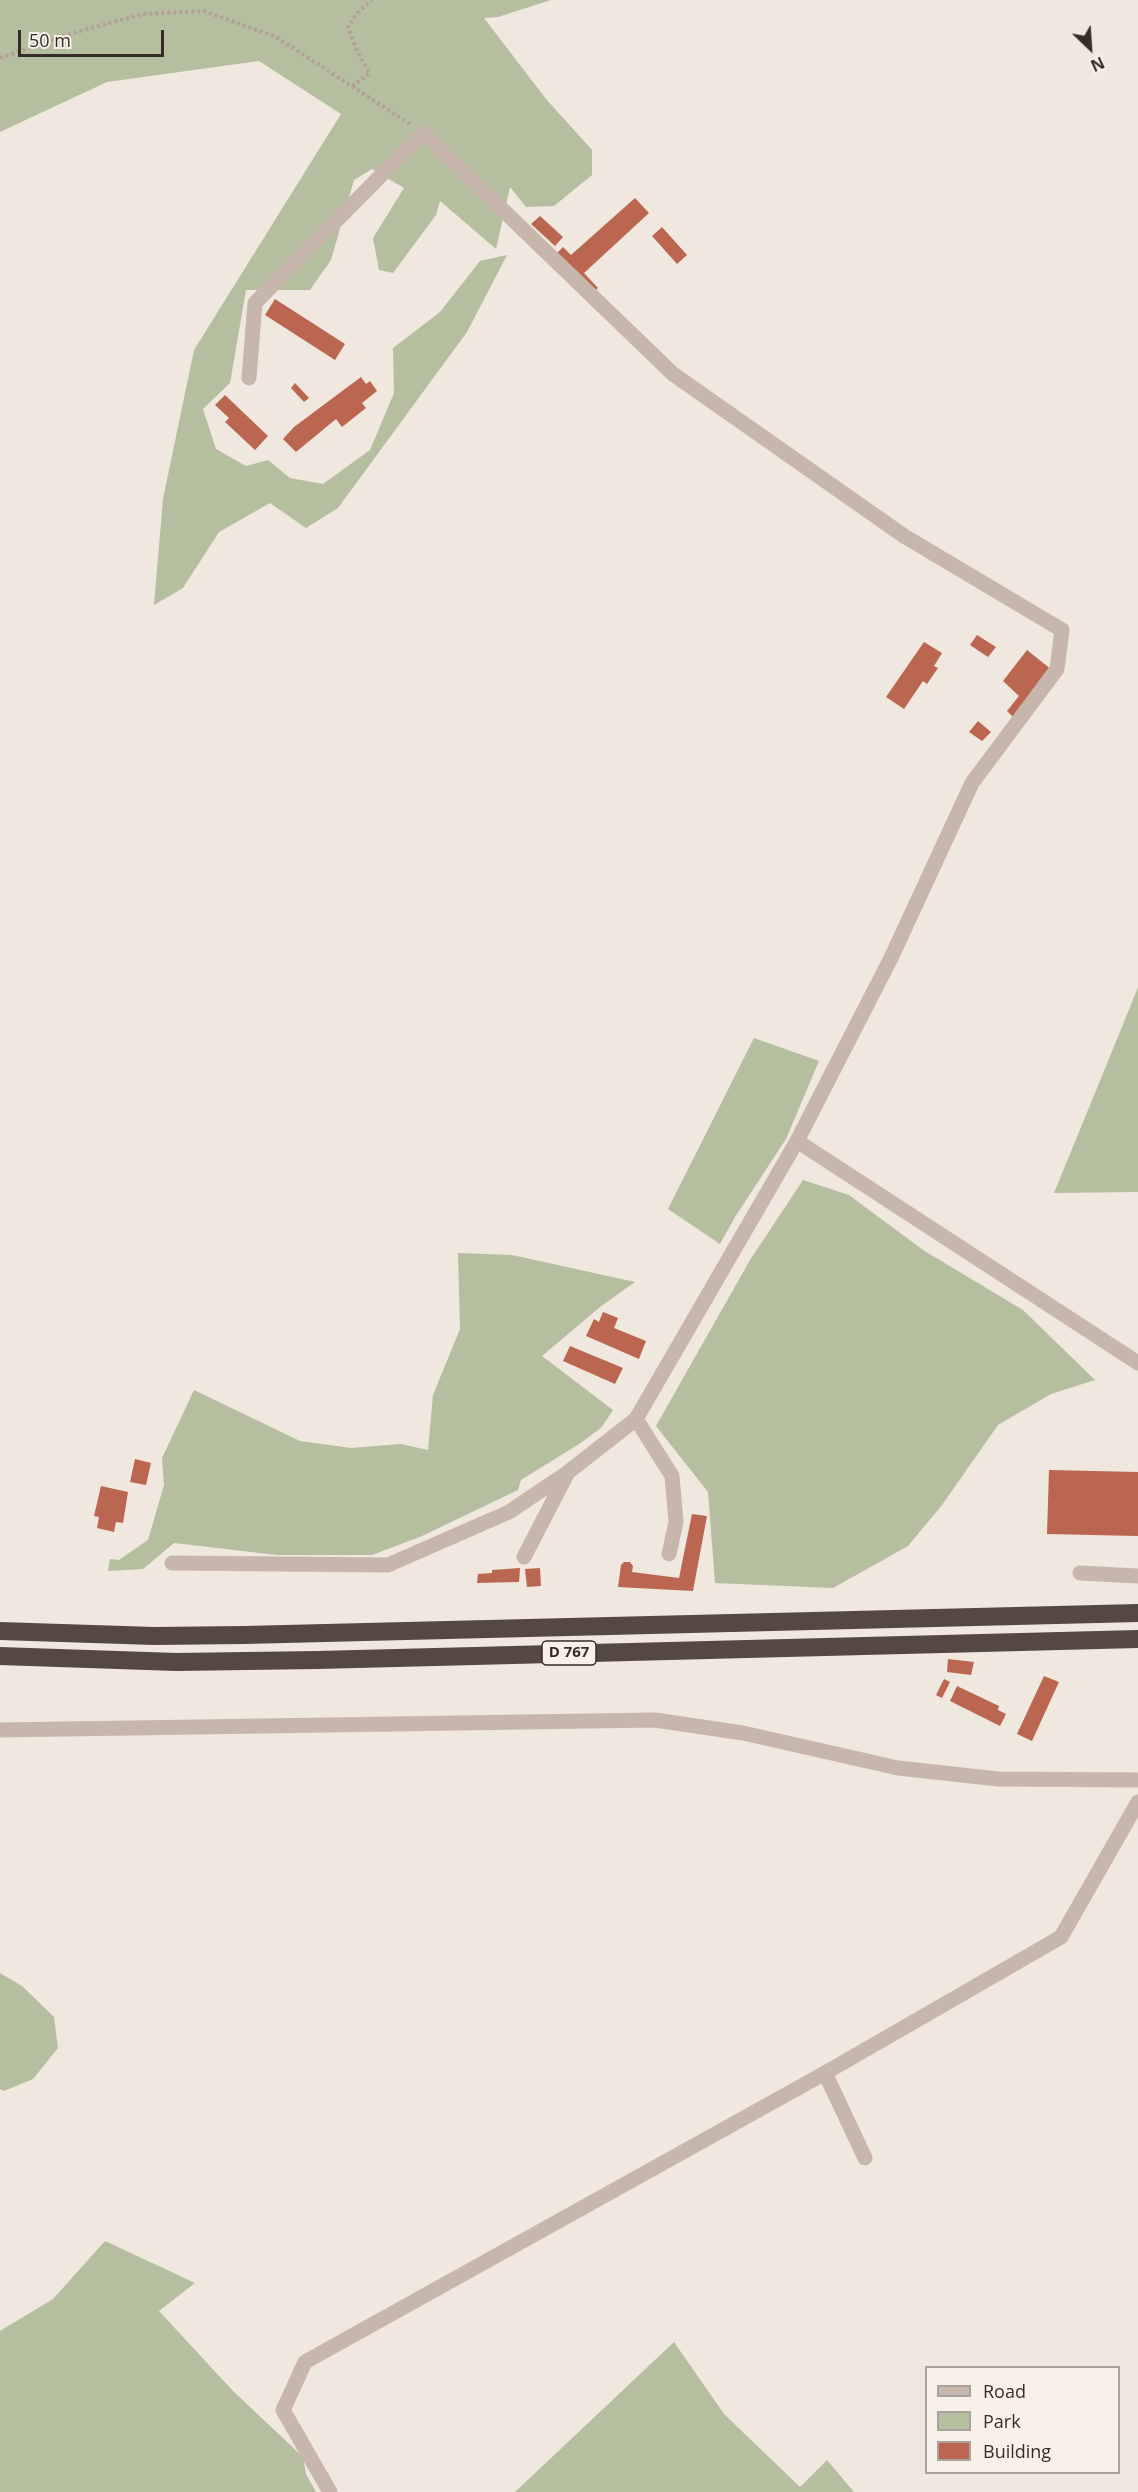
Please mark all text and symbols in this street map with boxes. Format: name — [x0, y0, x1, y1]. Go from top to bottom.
scale bar — [21, 18, 166, 56]
north arrow — [1060, 18, 1120, 78]
text: 50 m — [29, 28, 71, 52]
text: N — [1087, 52, 1108, 77]
road number: D 767 — [542, 1641, 596, 1665]
legend — [925, 2366, 1120, 2474]
text: Road — [983, 2379, 1026, 2403]
text: Park — [983, 2409, 1021, 2433]
text: Building — [983, 2439, 1051, 2463]

